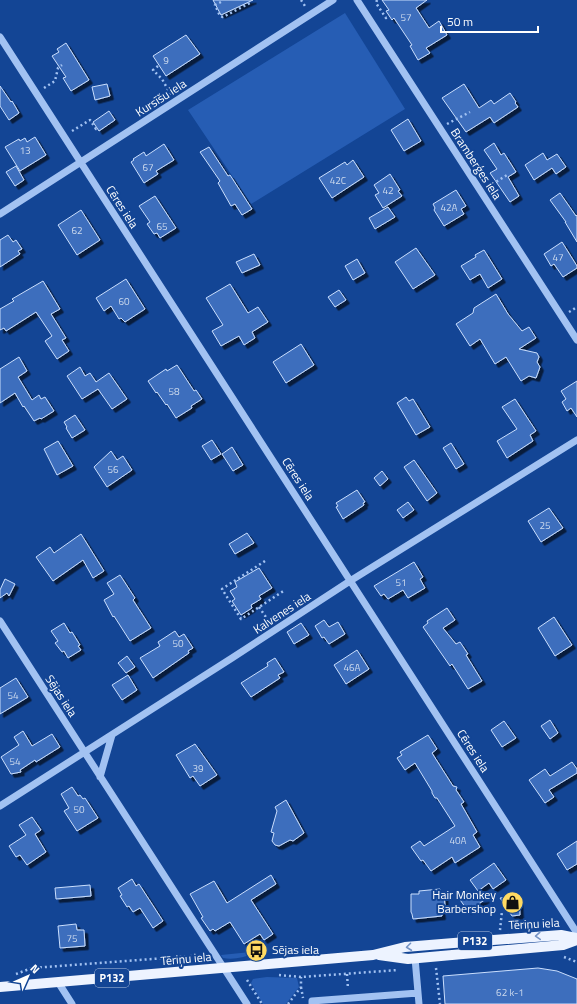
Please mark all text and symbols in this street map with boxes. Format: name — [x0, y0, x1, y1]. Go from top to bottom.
scale bar — [441, 8, 538, 34]
house number: 57 — [400, 10, 412, 25]
text: 50 m — [447, 12, 473, 31]
house number: 9 — [163, 53, 169, 68]
street label: Kursīšu iela — [131, 74, 190, 121]
street label: Bramberģes iela — [446, 124, 507, 203]
house number: 13 — [19, 143, 31, 158]
house number: 67 — [142, 160, 154, 175]
house number: 42C — [330, 173, 347, 188]
street label: Cēres iela — [101, 181, 144, 232]
house number: 42 — [382, 183, 394, 198]
house number: 42A — [440, 200, 458, 215]
house number: 65 — [156, 219, 168, 234]
house number: 62 — [71, 223, 83, 238]
house number: 47 — [552, 250, 564, 265]
house number: 60 — [118, 294, 130, 309]
house number: 58 — [168, 384, 180, 399]
street label: Cēres iela — [277, 453, 320, 504]
house number: 56 — [107, 462, 119, 477]
house number: 25 — [539, 518, 551, 533]
house number: 51 — [395, 575, 407, 590]
street label: Kalvenes iela — [249, 587, 314, 638]
house number: 50 — [172, 636, 184, 651]
house number: 46A — [343, 660, 361, 675]
street label: Sējas iela — [41, 671, 82, 721]
house number: 54 — [7, 688, 19, 703]
street label: Cēres iela — [452, 725, 495, 776]
house number: 54 — [9, 754, 21, 769]
house number: 39 — [192, 761, 204, 776]
house number: 50 — [73, 802, 85, 817]
house number: 40A — [449, 833, 467, 848]
place label: Hair Monkey Barbershop — [432, 885, 496, 918]
shop icon: Hair Monkey Barbershop — [499, 889, 525, 915]
street label: Tēriņu iela — [508, 913, 560, 934]
house number: 75 — [66, 931, 78, 946]
road number: P132 — [458, 932, 492, 950]
one-way arrow — [535, 932, 542, 941]
bus stop icon: Sējas iela — [244, 937, 270, 963]
place label: Sējas iela — [272, 940, 319, 959]
one-way arrow — [406, 942, 412, 951]
street label: Tēriņu iela — [160, 947, 212, 970]
north arrow — [8, 956, 48, 996]
text: N — [27, 961, 43, 977]
road number: P132 — [95, 969, 129, 987]
house number: 62 k-1 — [496, 985, 524, 1000]

